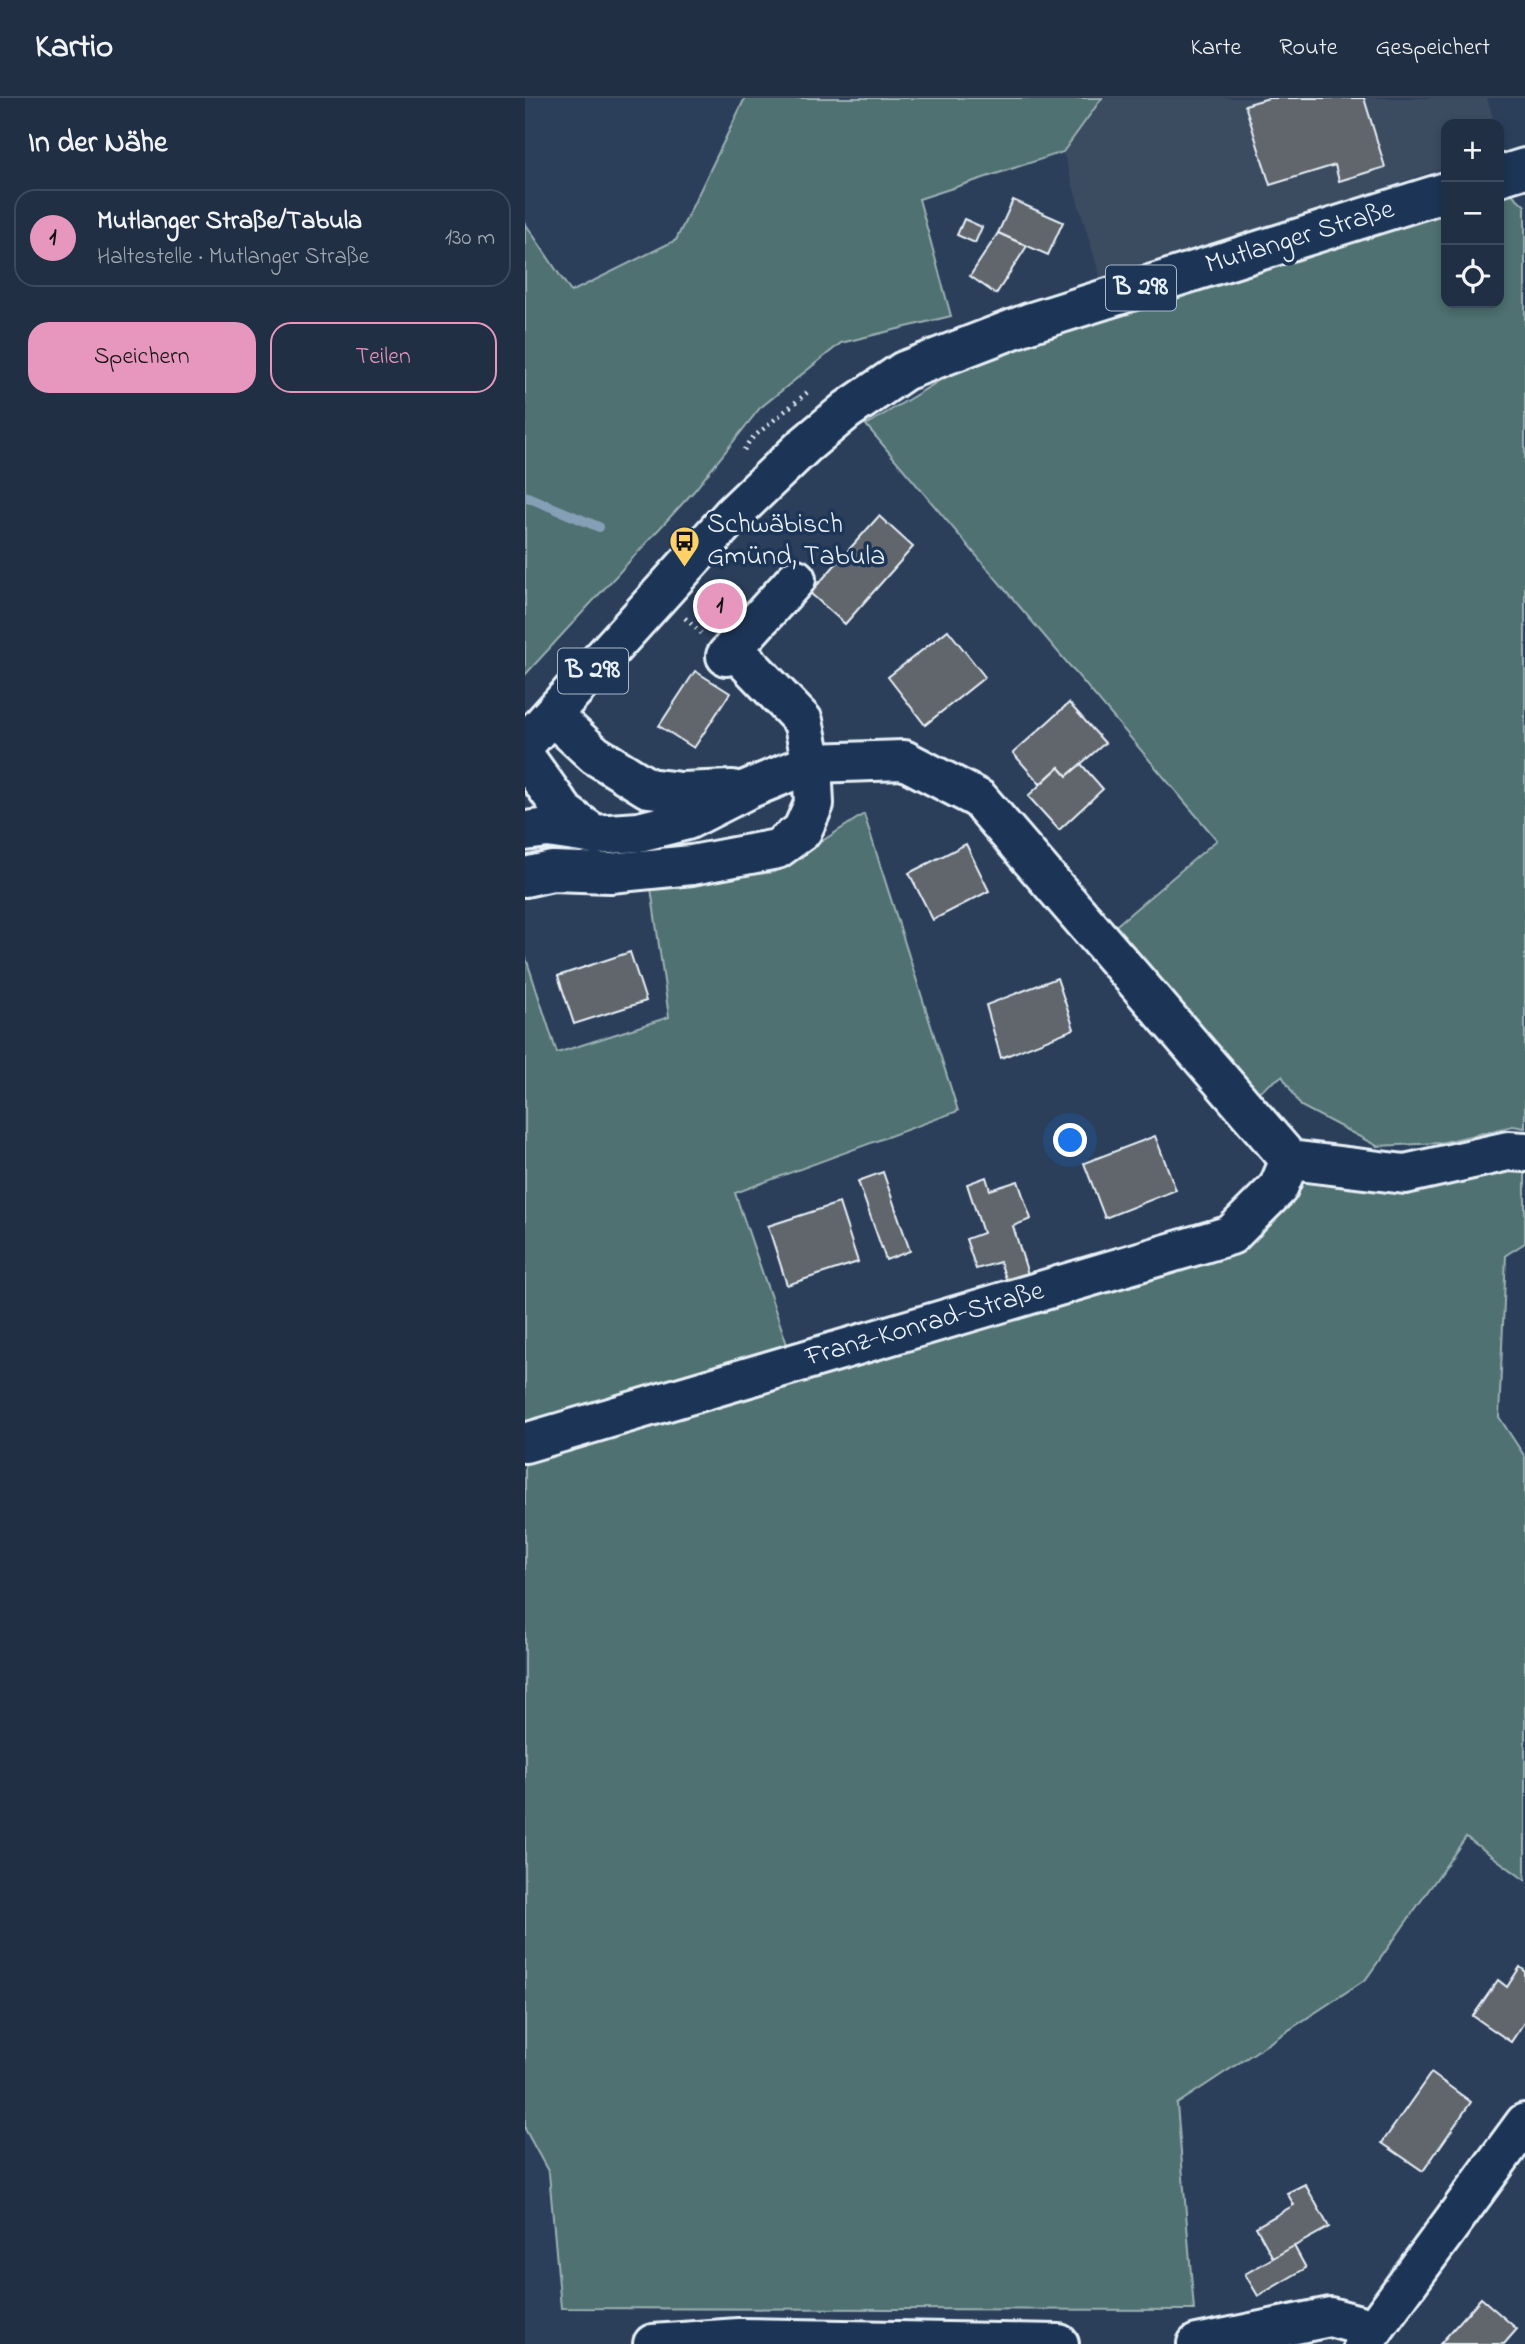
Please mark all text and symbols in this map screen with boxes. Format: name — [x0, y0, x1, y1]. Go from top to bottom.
text: Kartio — [35, 24, 113, 72]
text: Karte — [1190, 31, 1241, 66]
text: Route — [1279, 31, 1338, 66]
text: Gespeichert — [1376, 31, 1490, 66]
map controls — [1441, 119, 1504, 308]
button: + — [1441, 119, 1504, 182]
text: In der Nähe — [28, 122, 168, 166]
button: − — [1441, 182, 1504, 245]
street label: Mutlanger Straße — [1201, 190, 1400, 286]
text: Mutlanger Straße/Tabula — [97, 203, 362, 241]
text: 1 — [49, 222, 57, 255]
text: 130 m — [445, 222, 495, 255]
text: Haltestelle · Mutlanger Straße — [97, 241, 369, 274]
button: locate — [1441, 245, 1504, 308]
road number: B 298 — [1106, 266, 1176, 310]
button: Speichern — [28, 322, 256, 393]
button: Teilen — [270, 322, 497, 393]
place label: Schwäbisch Gmünd, Tabula — [707, 505, 885, 578]
bus stop icon: Schwäbisch Gmünd, Tabula — [667, 524, 701, 568]
pin: 1 — [697, 580, 743, 632]
road number: B 298 — [558, 649, 628, 694]
your location — [1053, 1123, 1087, 1157]
street label: Franz-Konrad-Straße — [800, 1271, 1049, 1379]

